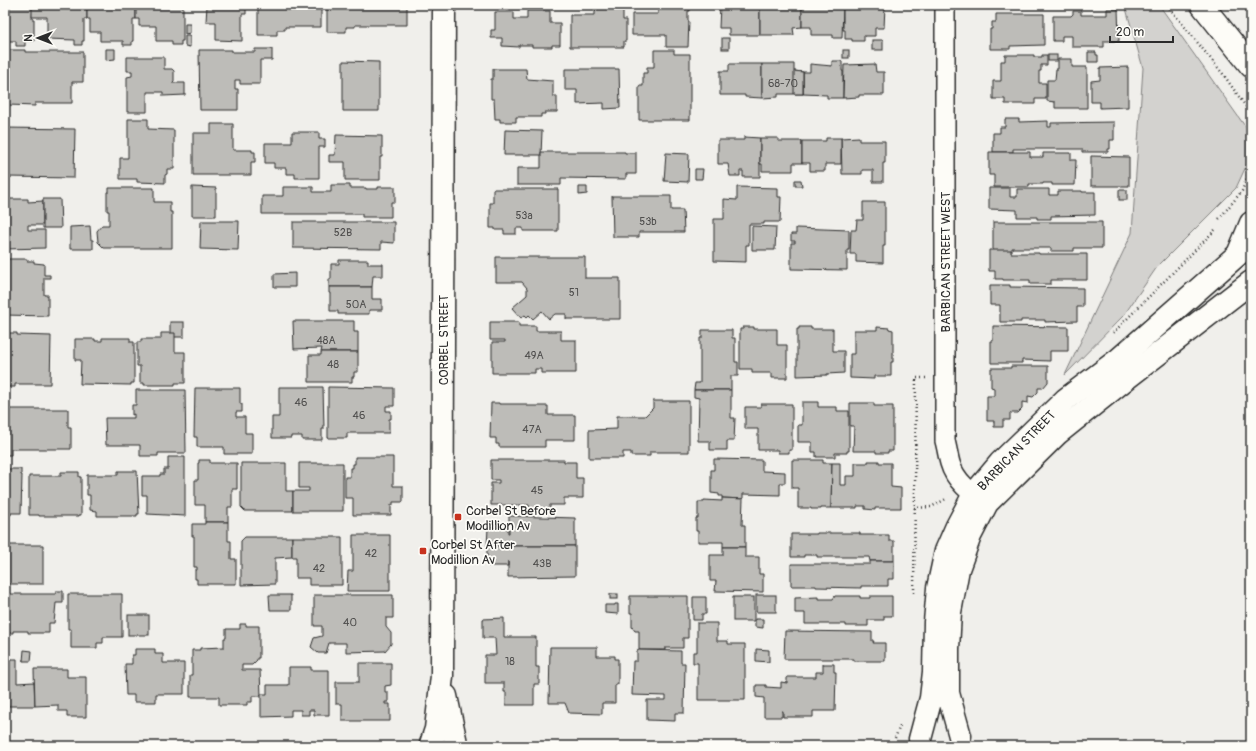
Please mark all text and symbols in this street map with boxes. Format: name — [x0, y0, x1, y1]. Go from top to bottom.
north arrow — [18, 18, 58, 58]
scale bar — [1110, 18, 1173, 44]
text: 20 m — [1116, 25, 1145, 40]
text: N — [22, 34, 35, 42]
house number: 68-70 — [768, 77, 798, 90]
street label: BARBICAN STREET WEST — [938, 192, 954, 332]
house number: 53a — [515, 209, 533, 222]
house number: 53b — [639, 215, 657, 228]
house number: 52B — [334, 226, 352, 239]
house number: 51 — [569, 286, 579, 299]
street label: CORBEL STREET — [436, 295, 452, 385]
house number: 50A — [346, 298, 366, 311]
house number: 48A — [316, 334, 336, 347]
house number: 49A — [524, 349, 544, 362]
house number: 48 — [327, 358, 339, 371]
house number: 46 — [295, 396, 307, 409]
street label: BARBICAN STREET — [974, 407, 1059, 494]
house number: 46 — [353, 409, 365, 422]
house number: 47A — [522, 423, 542, 436]
house number: 45 — [531, 484, 543, 497]
place label: Corbel St Before Modillion Av — [466, 503, 557, 534]
marker: Corbel St Before Modillion Av — [453, 512, 463, 522]
place label: Corbel St After Modillion Av — [431, 537, 515, 568]
marker: Corbel St After Modillion Av — [418, 546, 428, 556]
house number: 42 — [365, 547, 377, 560]
house number: 43B — [533, 557, 551, 570]
house number: 42 — [313, 562, 325, 575]
house number: 40 — [343, 616, 357, 629]
house number: 18 — [505, 655, 515, 668]

